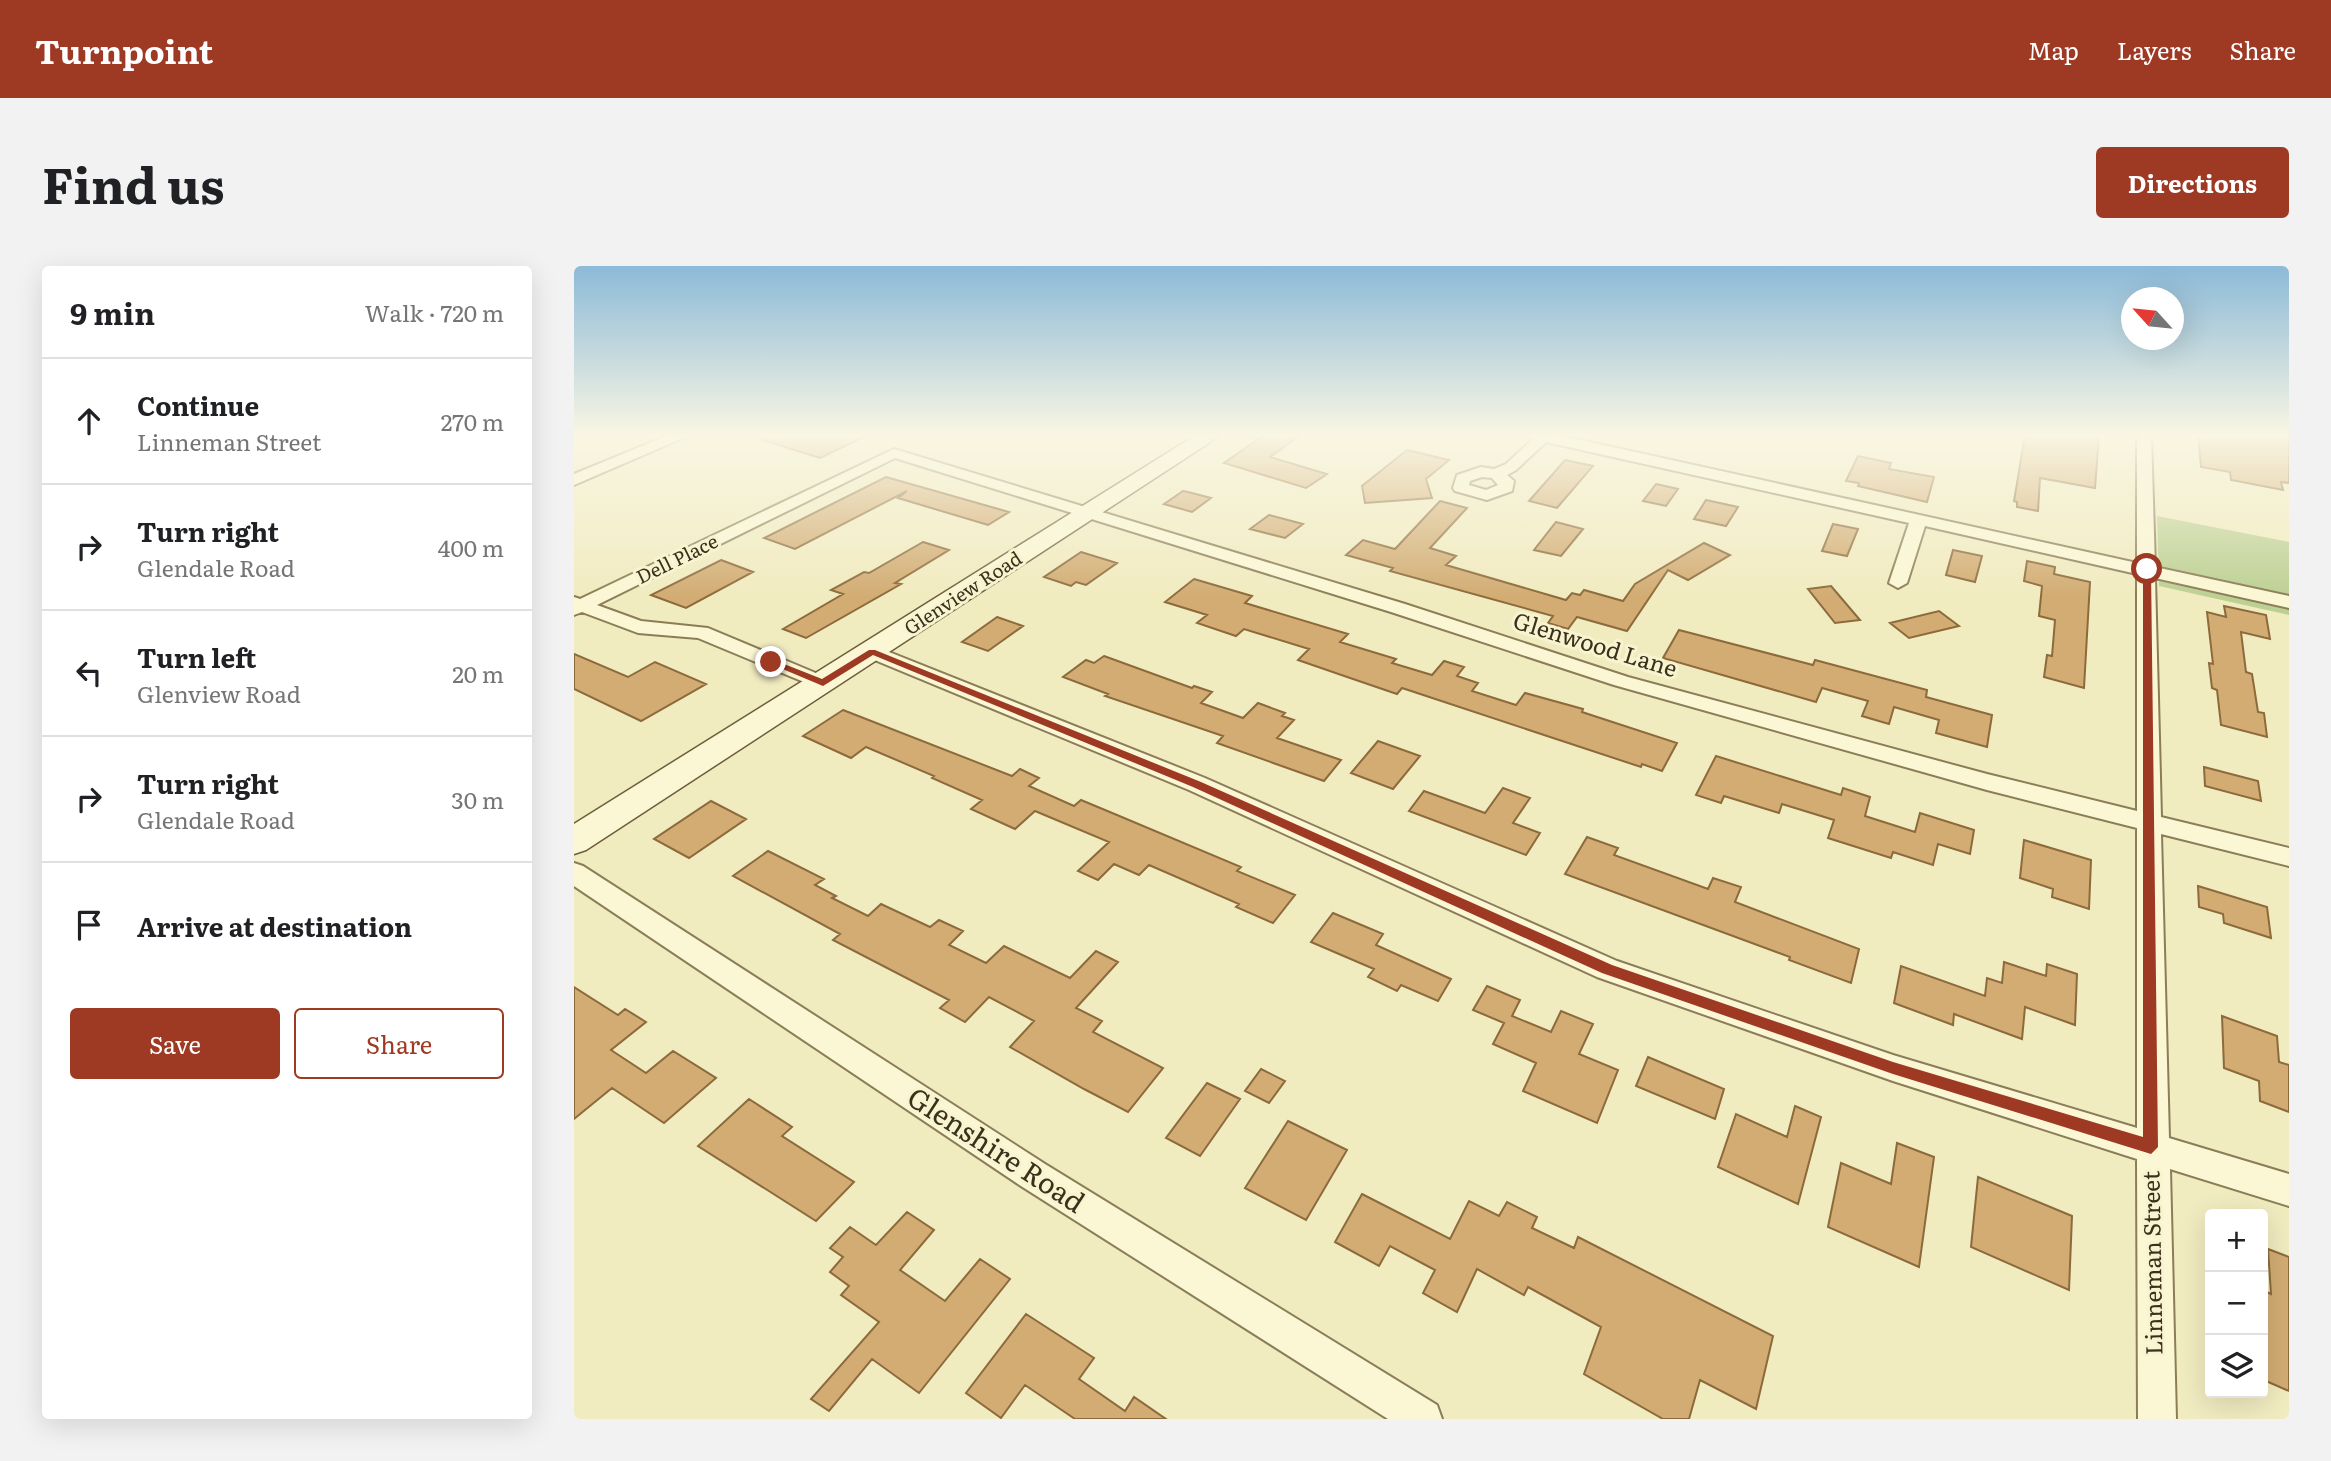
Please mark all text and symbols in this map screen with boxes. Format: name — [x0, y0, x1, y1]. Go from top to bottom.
text: Turnpoint — [35, 25, 213, 74]
text: Map — [2028, 32, 2079, 67]
text: Layers — [2117, 32, 2191, 67]
text: Share — [2229, 32, 2296, 67]
text: Find us — [42, 146, 225, 219]
button: Directions — [2096, 147, 2289, 218]
north arrow — [2121, 287, 2184, 350]
text: 9 min — [70, 290, 155, 334]
text: Walk · 720 m — [365, 295, 504, 329]
text: Continue — [137, 385, 259, 424]
icon: ahead — [70, 402, 108, 440]
text: 270 m — [441, 404, 504, 438]
text: Linneman Street — [137, 424, 321, 458]
text: Turn right — [137, 511, 279, 550]
street label: Dell Place — [631, 526, 722, 590]
icon: right — [70, 528, 108, 566]
text: 400 m — [438, 530, 504, 564]
street label: Glenview Road — [898, 543, 1027, 641]
text: Glendale Road — [137, 550, 295, 584]
route start — [2131, 553, 2162, 584]
street label: Glenwood Lane — [1509, 602, 1682, 684]
text: Turn left — [137, 637, 256, 676]
route end — [755, 646, 786, 677]
icon: left — [70, 654, 108, 692]
text: 20 m — [452, 656, 504, 690]
text: Glenview Road — [137, 676, 301, 710]
text: Turn right — [137, 763, 279, 802]
icon: right — [70, 780, 108, 818]
text: 30 m — [451, 782, 504, 816]
text: Glendale Road — [137, 802, 295, 836]
icon: arrive — [70, 906, 108, 944]
text: Arrive at destination — [137, 906, 412, 945]
button: Save — [70, 1008, 280, 1079]
button: Share — [294, 1008, 504, 1079]
street label: Glenshire Road — [900, 1075, 1094, 1222]
street label: Linneman Street — [2132, 1170, 2170, 1355]
map controls — [2205, 1209, 2268, 1398]
button: + — [2205, 1209, 2268, 1272]
button: − — [2205, 1272, 2268, 1335]
button: layers — [2205, 1335, 2268, 1398]

